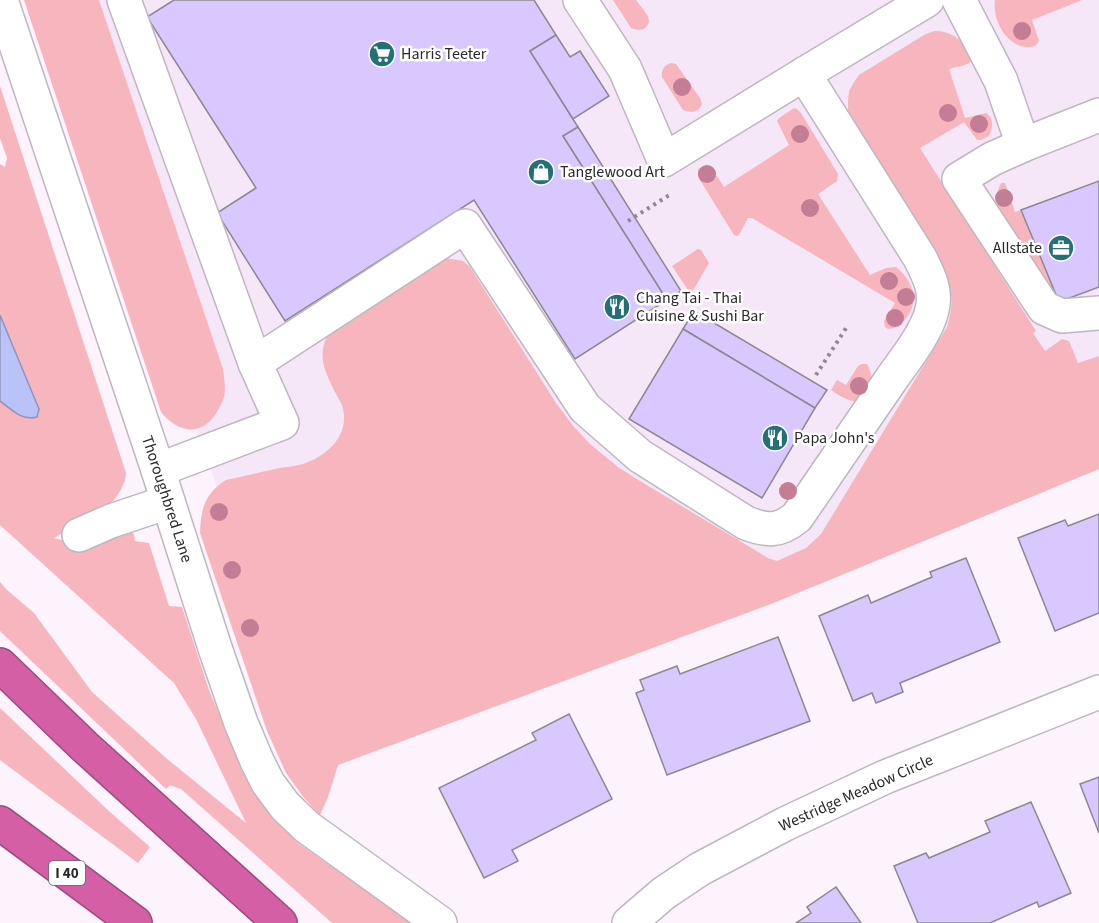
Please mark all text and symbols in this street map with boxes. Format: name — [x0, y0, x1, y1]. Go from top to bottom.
supermarket icon: Harris Teeter — [367, 39, 397, 69]
place label: Harris Teeter — [401, 43, 487, 65]
shop icon: Tanglewood Art — [526, 157, 556, 187]
place label: Tanglewood Art — [560, 161, 666, 183]
office icon: Allstate — [1046, 233, 1076, 263]
place label: Allstate — [993, 237, 1042, 259]
place label: Chang Tai - Thai Cuisine & Sushi Bar — [636, 287, 764, 327]
restaurant icon: Chang Tai - Thai Cuisine & Sushi Bar — [602, 292, 632, 322]
restaurant icon: Papa John's — [760, 423, 790, 453]
place label: Papa John's — [794, 427, 875, 449]
street label: Thoroughbred Lane — [136, 433, 198, 565]
street label: Westridge Meadow Circle — [775, 749, 937, 837]
road number: I 40 — [49, 861, 85, 885]

